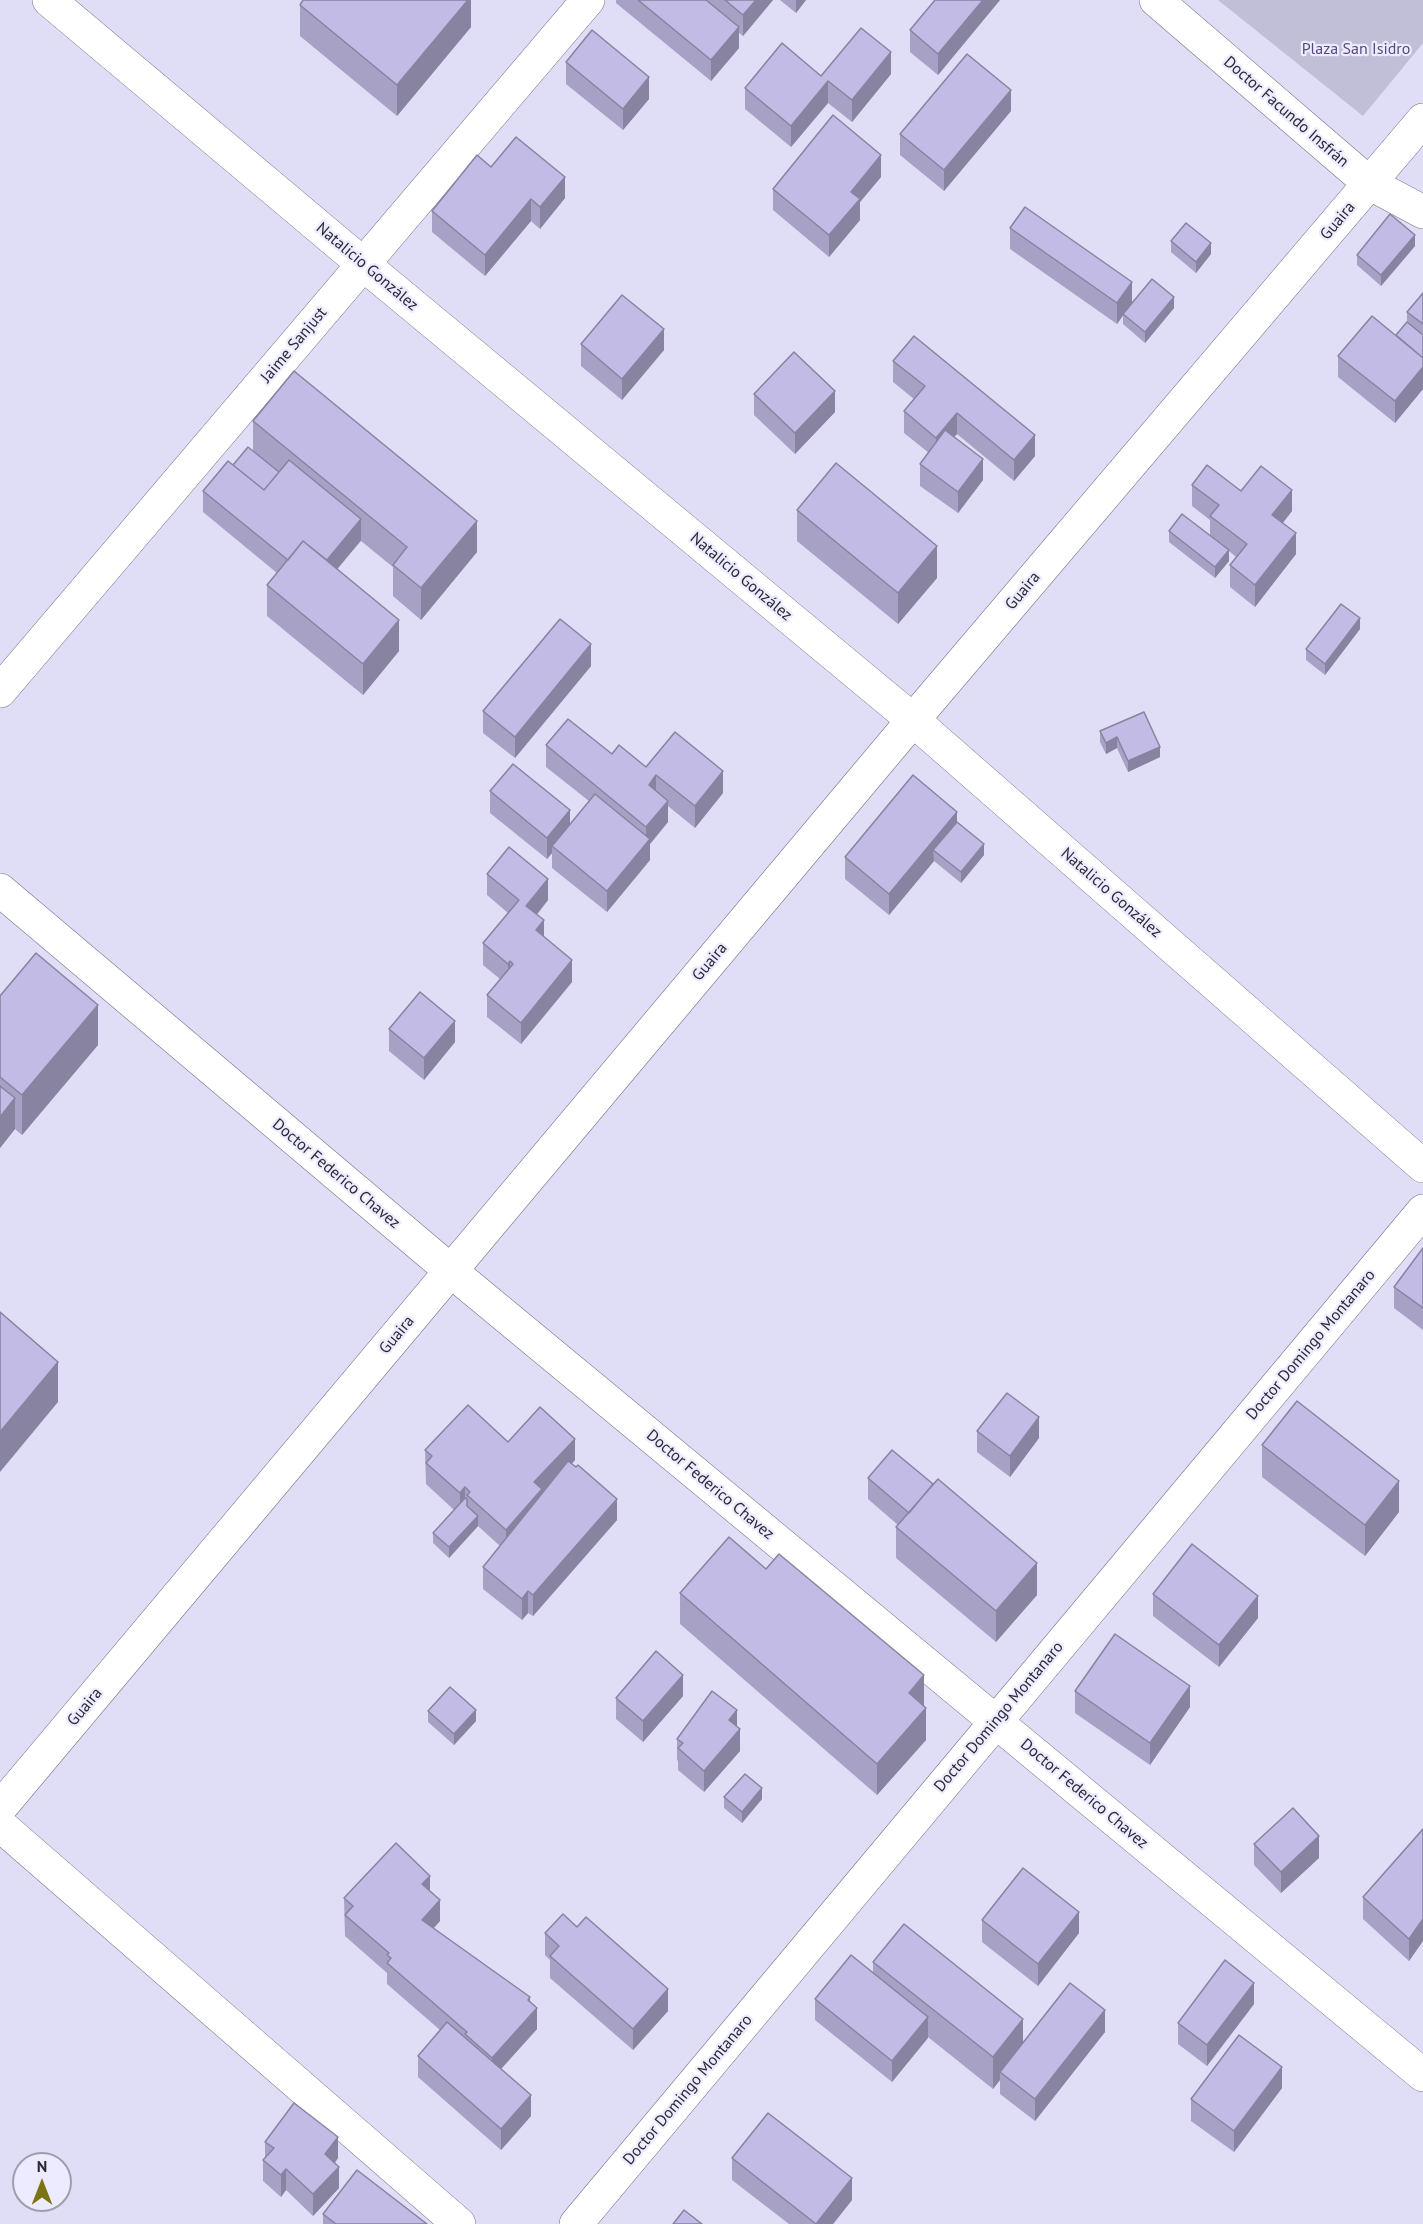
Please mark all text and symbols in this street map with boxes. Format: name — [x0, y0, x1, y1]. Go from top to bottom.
park label: Plaza San Isidro — [1302, 39, 1410, 59]
street label: Doctor Facundo Insfrán — [1220, 52, 1352, 172]
street label: Guaira — [1316, 198, 1360, 244]
street label: Natalicio González — [312, 219, 422, 315]
street label: Jaime Sanjust — [257, 303, 331, 387]
street label: Natalicio González — [686, 529, 796, 625]
street label: Guaira — [1001, 568, 1045, 614]
street label: Natalicio González — [1057, 844, 1165, 942]
street label: Guaira — [688, 939, 732, 985]
street label: Doctor Federico Chavez — [268, 1115, 404, 1233]
street label: Doctor Domingo Montanaro — [1242, 1266, 1380, 1424]
street label: Guaira — [375, 1312, 419, 1358]
street label: Doctor Federico Chavez — [642, 1426, 778, 1544]
street label: Doctor Domingo Montanaro — [930, 1638, 1068, 1796]
street label: Guaira — [63, 1684, 107, 1730]
street label: Doctor Federico Chavez — [1016, 1735, 1152, 1853]
street label: Doctor Domingo Montanaro — [619, 2011, 757, 2169]
north arrow — [12, 2152, 72, 2212]
text: N — [37, 2156, 47, 2176]

